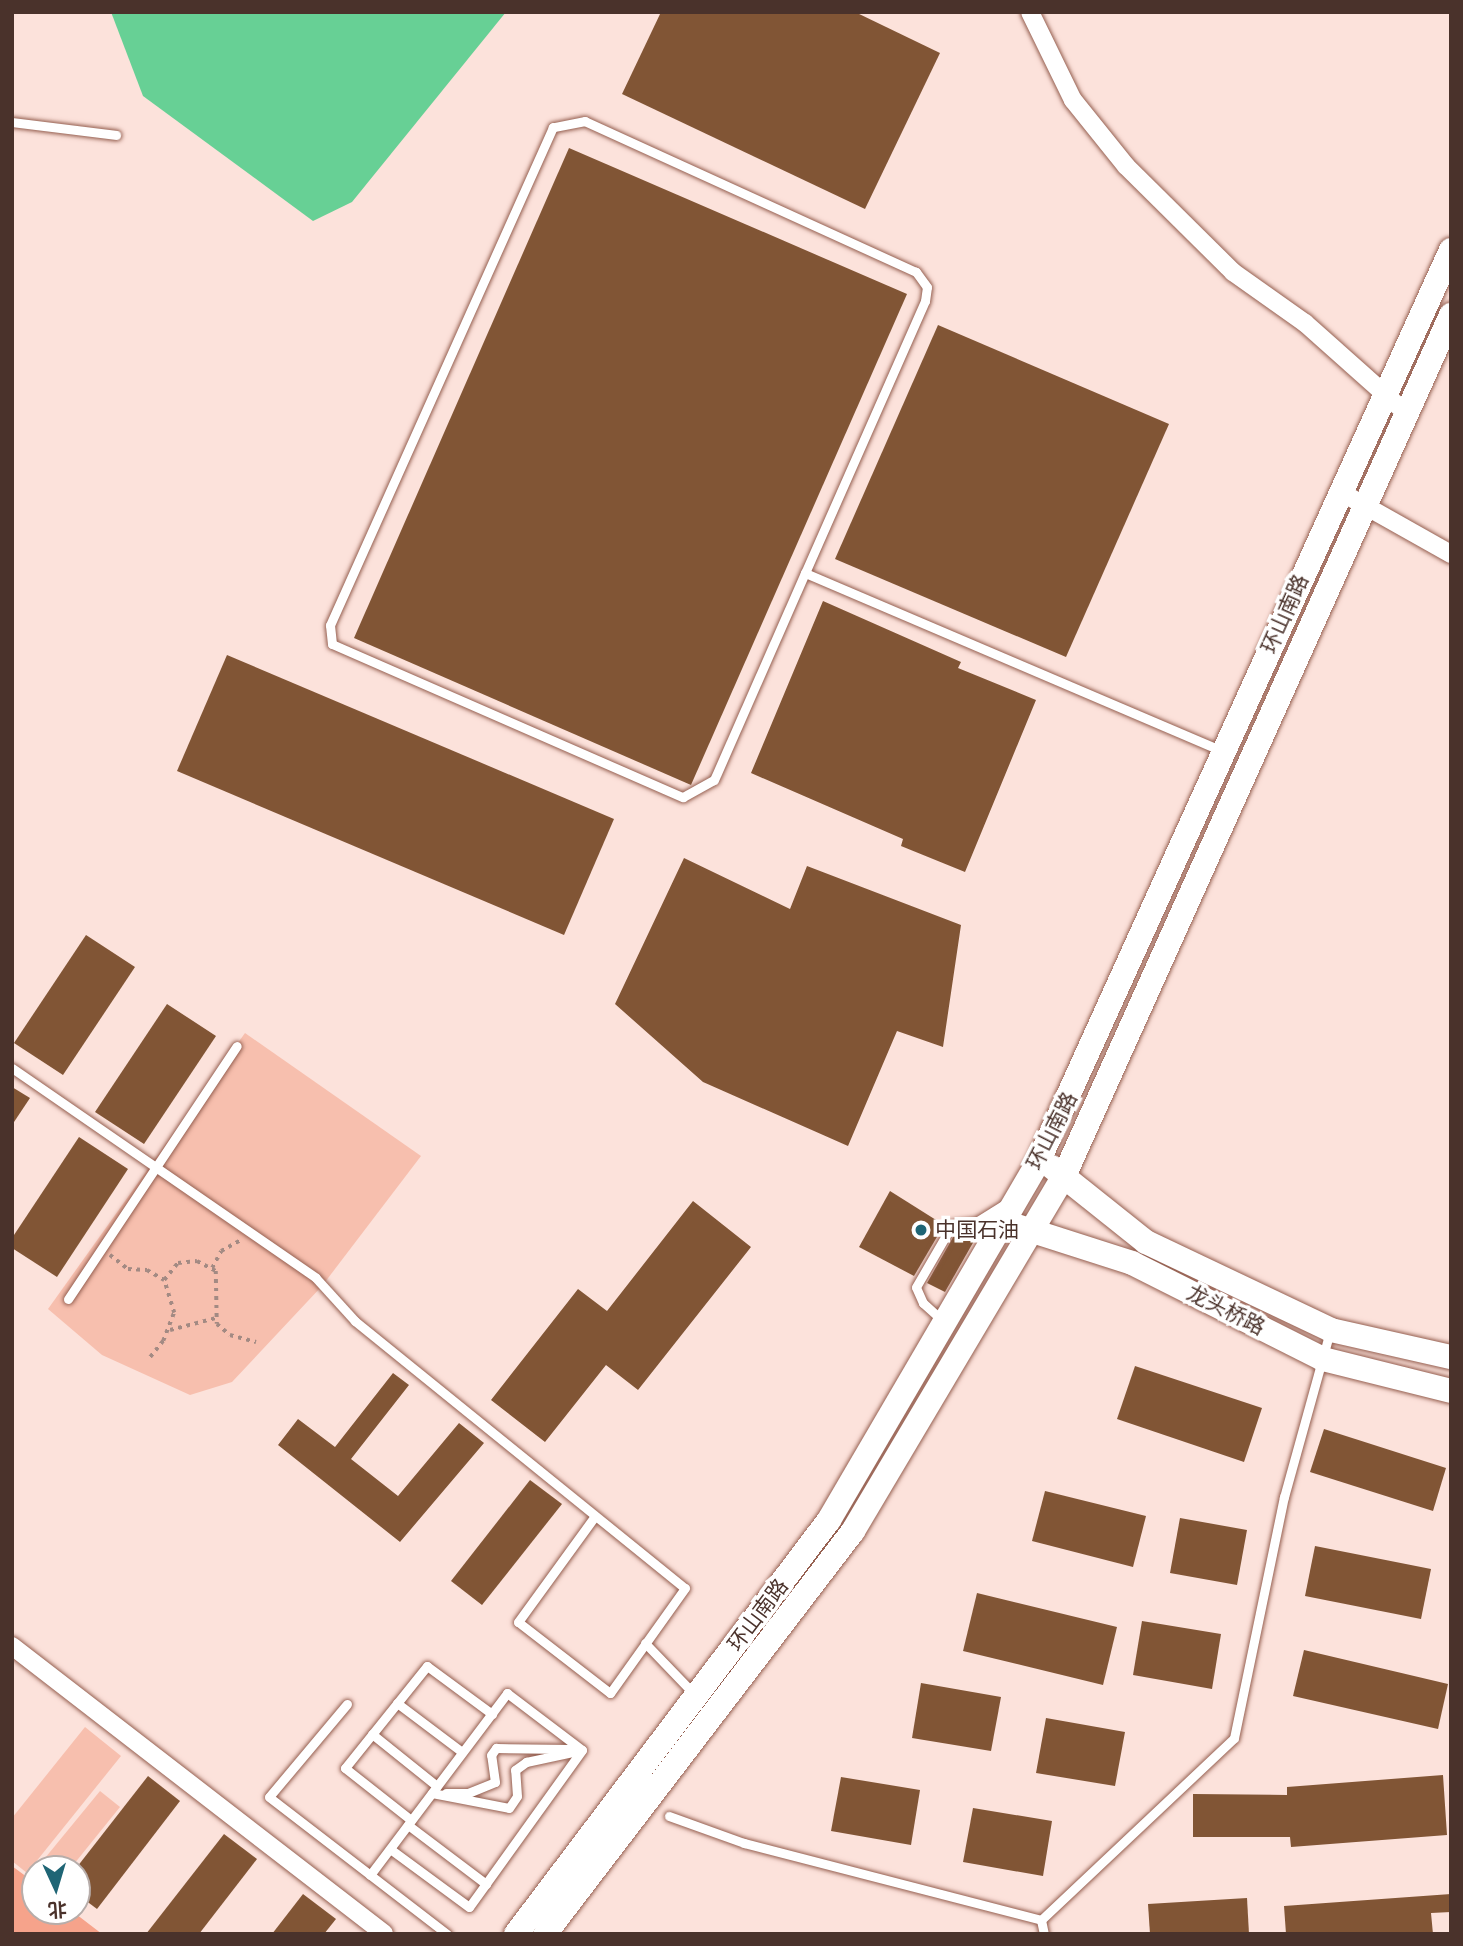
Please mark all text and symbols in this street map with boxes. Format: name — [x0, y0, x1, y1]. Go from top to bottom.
street label: 环山南路 — [1256, 571, 1314, 657]
street label: 环山南路 — [1022, 1088, 1082, 1174]
place label: 中国石油 — [935, 1217, 1019, 1243]
marker: 中国石油 — [913, 1222, 929, 1238]
street label: 龙头桥路 — [1183, 1280, 1269, 1340]
street label: 环山南路 — [723, 1574, 793, 1656]
north arrow — [21, 1855, 91, 1925]
text: 北 — [47, 1898, 68, 1921]

